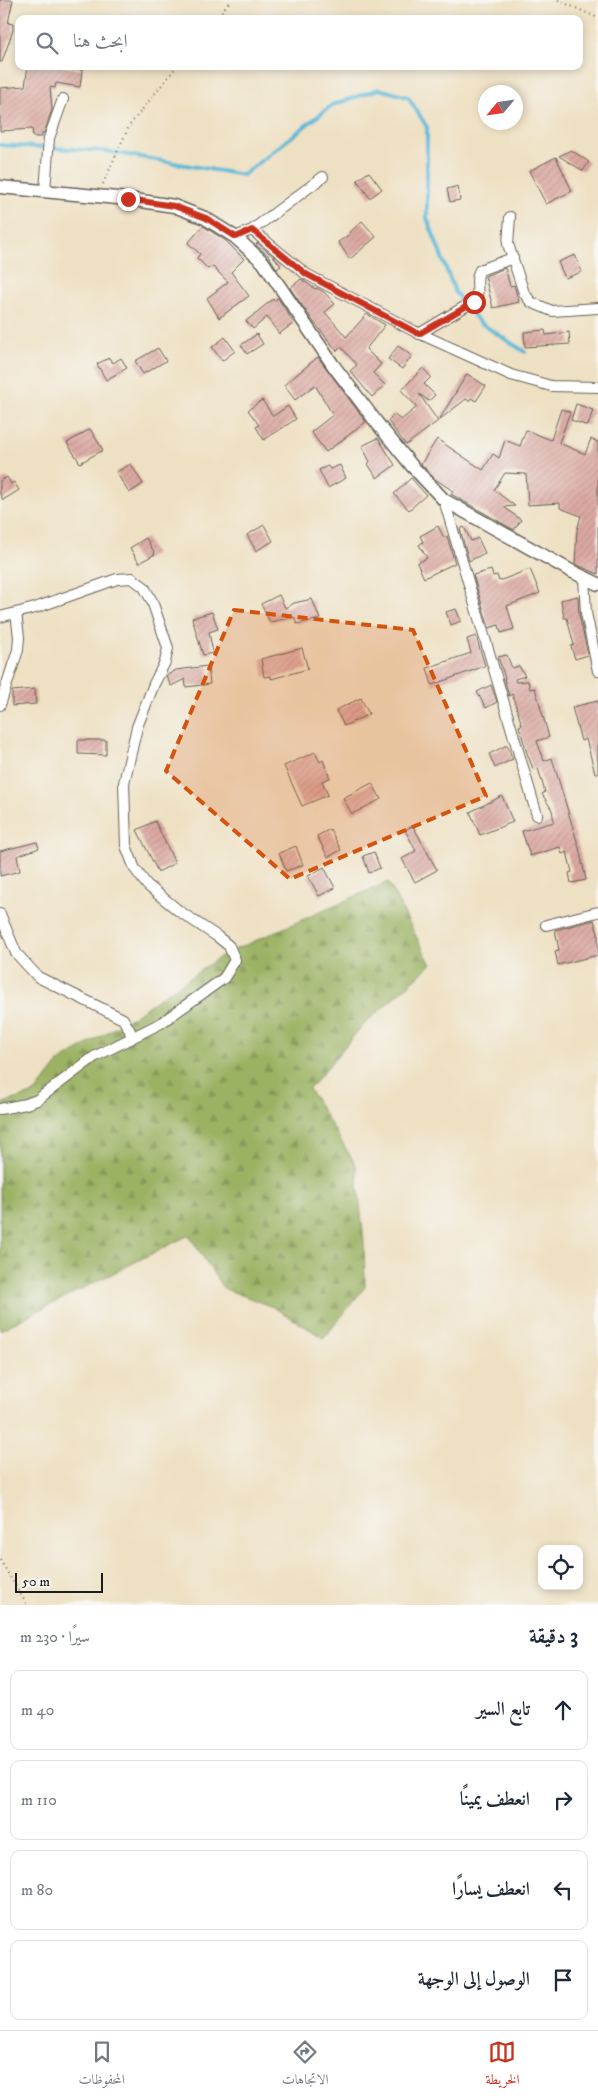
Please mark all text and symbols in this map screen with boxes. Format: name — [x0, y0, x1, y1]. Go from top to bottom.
search box — [15, 15, 583, 70]
icon: search — [33, 29, 61, 57]
text: ابحث هنا — [73, 30, 128, 53]
north arrow — [478, 85, 523, 130]
route end — [117, 188, 140, 211]
route start — [463, 291, 486, 314]
map controls — [538, 1545, 583, 1590]
button: locate — [538, 1545, 583, 1590]
scale bar — [15, 1570, 102, 1593]
text: 50 m — [22, 1573, 50, 1591]
text: 3 دقيقة — [529, 1624, 578, 1650]
text: سيرًا · 230 m — [20, 1627, 90, 1647]
icon: ahead — [549, 1696, 577, 1724]
text: تابع السير — [476, 1698, 530, 1721]
text: 40 m — [21, 1700, 54, 1720]
icon: right — [549, 1786, 577, 1814]
text: انعطف يمينًا — [460, 1788, 530, 1811]
text: 110 m — [21, 1790, 57, 1810]
icon: left — [549, 1876, 577, 1904]
text: انعطف يسارًا — [452, 1878, 530, 1901]
text: 80 m — [21, 1880, 53, 1900]
icon: arrive — [549, 1966, 577, 1994]
text: الوصول إلى الوجهة — [418, 1968, 530, 1991]
tab: المحفوظات — [79, 2038, 125, 2093]
tab: الاتجاهات — [282, 2038, 328, 2093]
tab: الخريطة — [485, 2038, 520, 2093]

